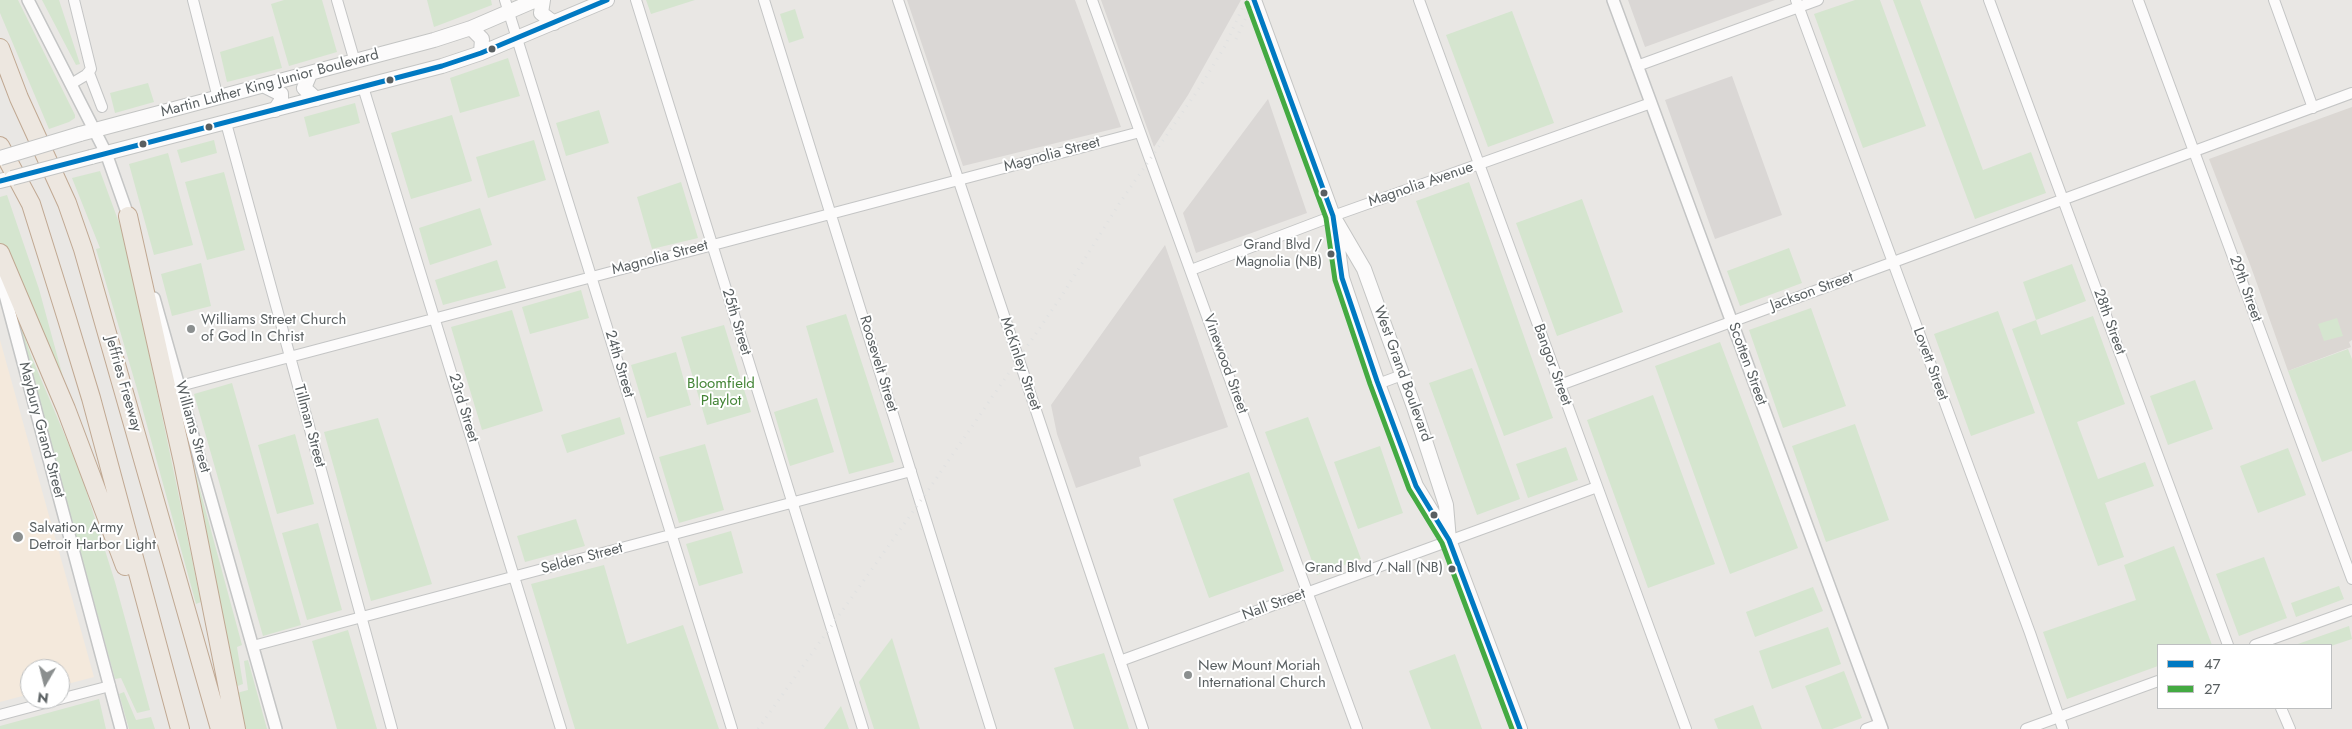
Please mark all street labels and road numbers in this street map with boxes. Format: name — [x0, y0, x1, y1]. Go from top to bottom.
street label: Martin Luther King Junior Boulevard — [159, 46, 381, 122]
street label: Magnolia Street — [1002, 134, 1102, 176]
street label: Magnolia Avenue — [1366, 159, 1476, 211]
street label: Magnolia Street — [610, 237, 710, 279]
street label: 29th Street — [2225, 254, 2265, 324]
street label: Jackson Street — [1768, 269, 1856, 315]
street label: 25th Street — [717, 286, 755, 358]
street label: 28th Street — [2089, 287, 2129, 357]
street label: West Grand Boulevard — [1369, 304, 1435, 444]
street label: Vinewood Street — [1199, 312, 1251, 416]
street label: Roosevelt Street — [855, 314, 901, 414]
street label: McKinley Street — [996, 315, 1044, 413]
street label: Scotten Street — [1724, 320, 1770, 408]
street label: Bangor Street — [1529, 322, 1575, 408]
street label: Lovett Street — [1908, 325, 1952, 403]
street label: 24th Street — [600, 328, 638, 400]
street label: Jeffries Freeway — [101, 334, 145, 434]
street label: Maybury Grand Street — [14, 360, 68, 500]
street label: 23rd Street — [444, 372, 482, 444]
street label: Williams Street — [170, 379, 214, 475]
street label: Tillman Street — [289, 383, 329, 469]
street label: Selden Street — [539, 539, 625, 579]
street label: Nall Street — [1240, 585, 1308, 625]

